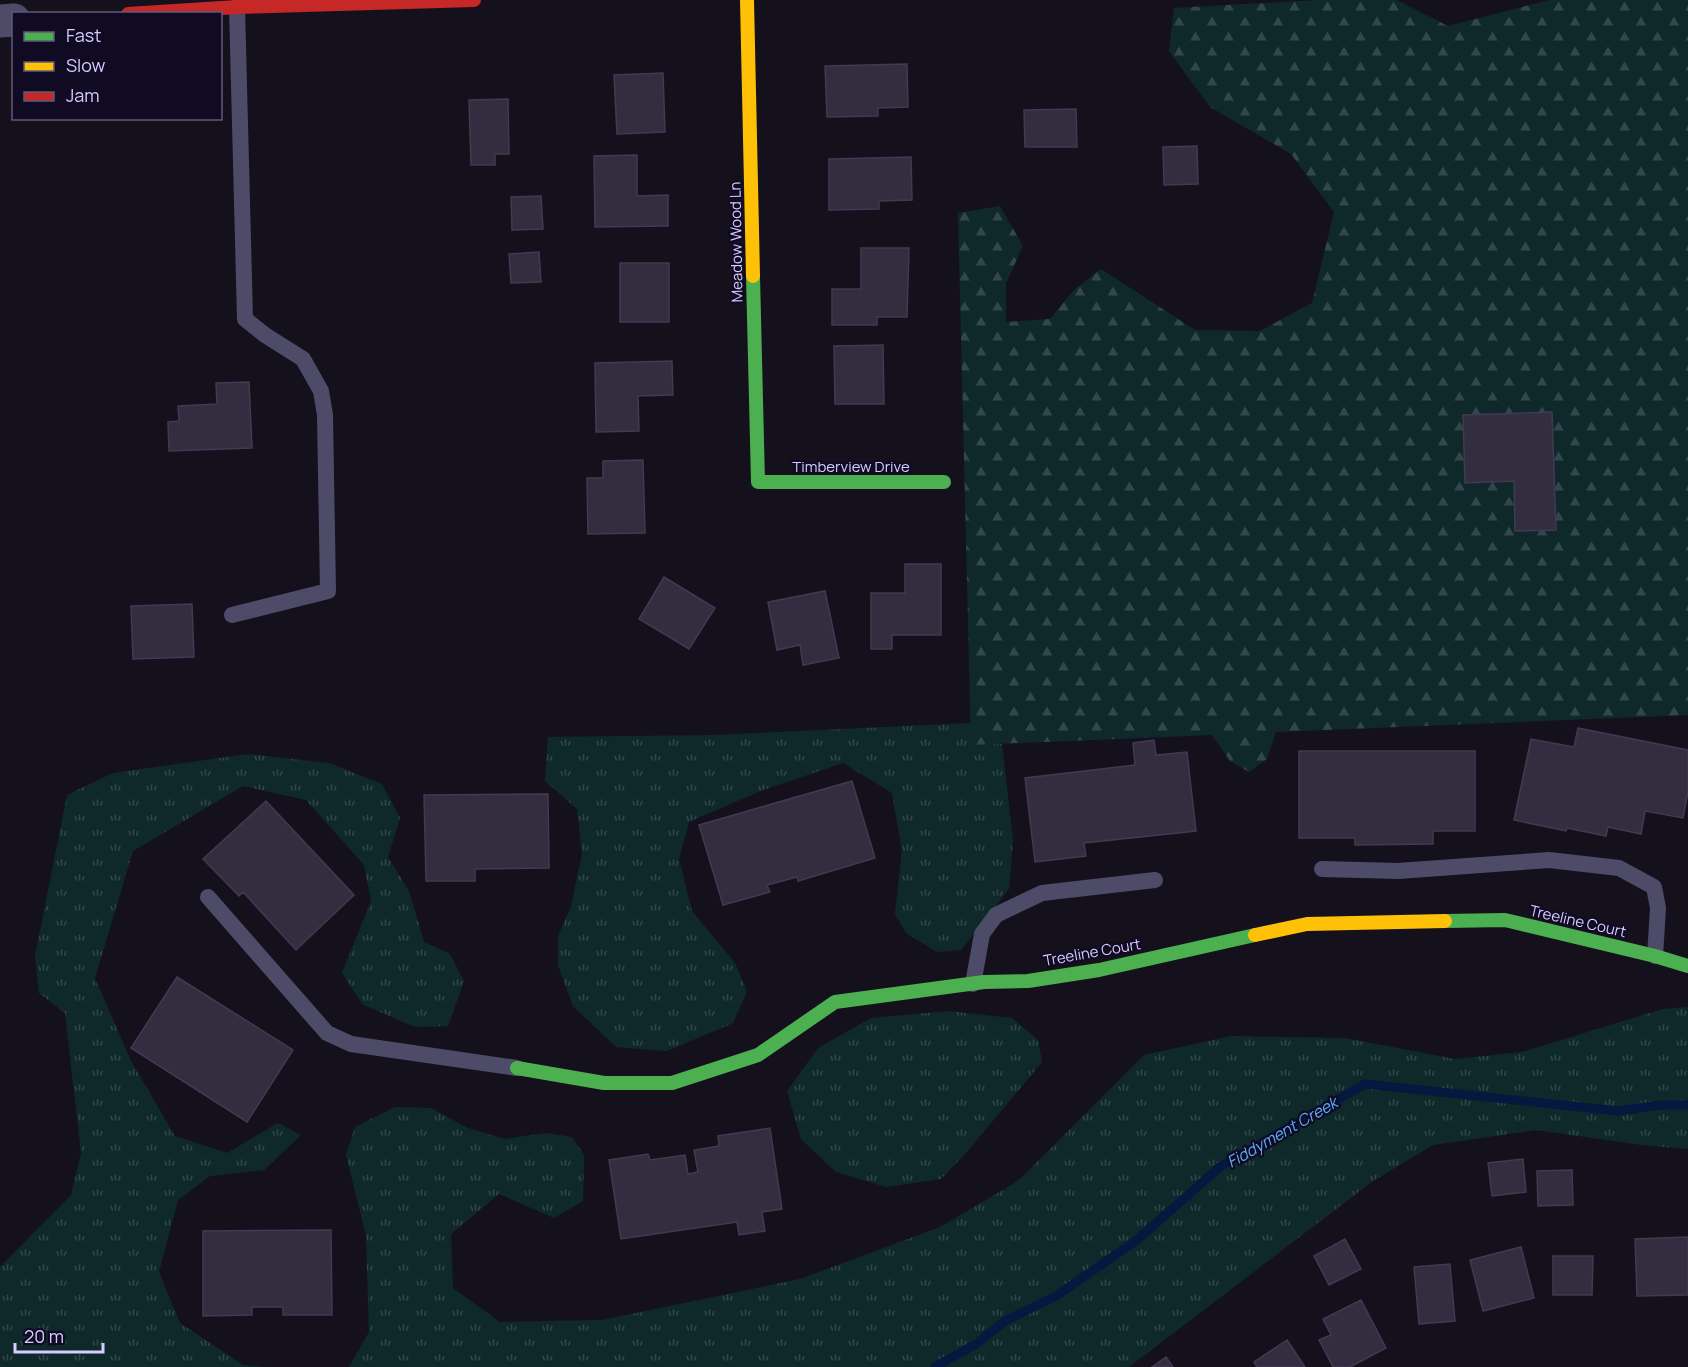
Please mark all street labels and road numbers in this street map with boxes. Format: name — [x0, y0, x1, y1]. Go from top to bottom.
street label: Meadow Wood Ln — [724, 181, 748, 303]
street label: Timberview Drive — [792, 456, 910, 477]
street label: Treeline Court — [1528, 900, 1628, 942]
street label: Treeline Court — [1042, 933, 1142, 971]

